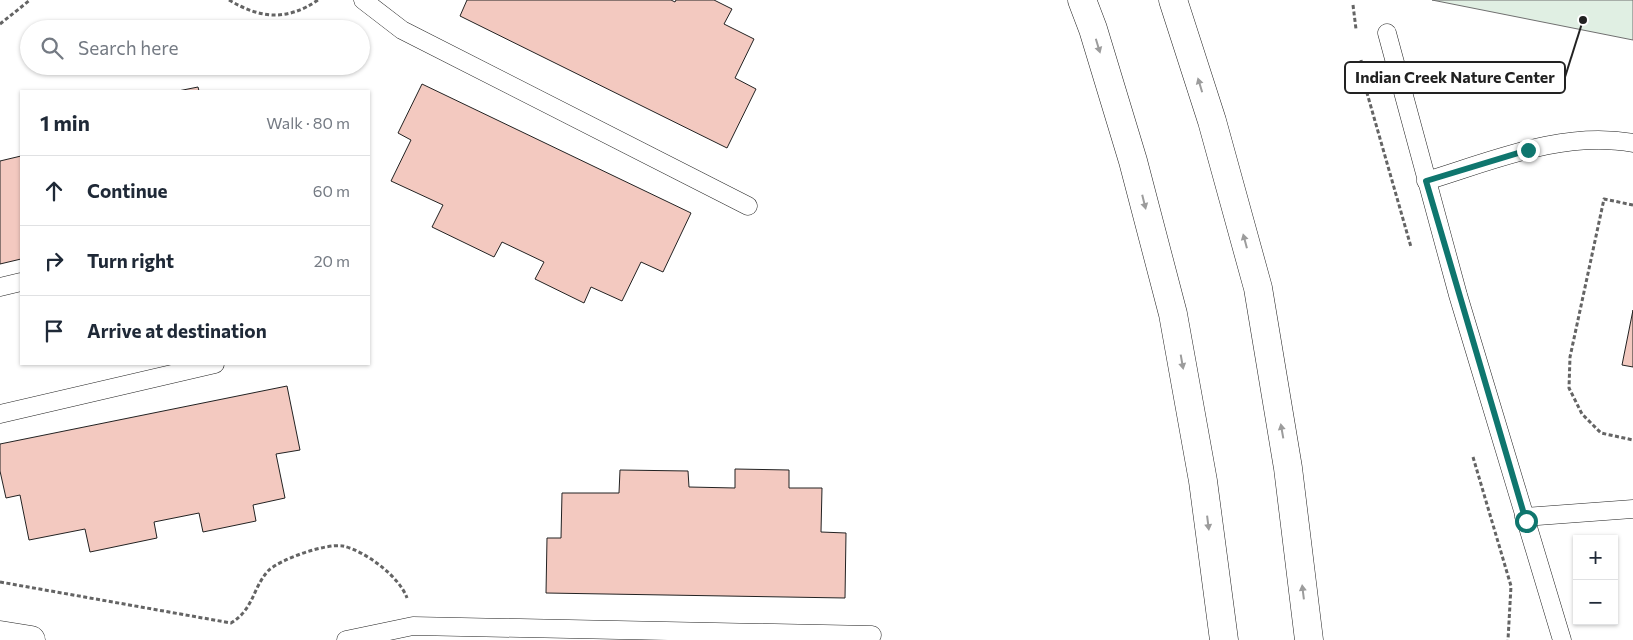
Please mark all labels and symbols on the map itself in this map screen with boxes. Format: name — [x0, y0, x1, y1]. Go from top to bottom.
one-way arrow — [1095, 38, 1103, 53]
callout: Indian Creek Nature Center — [1345, 62, 1565, 93]
text: Indian Creek Nature Center — [1355, 67, 1555, 86]
one-way arrow — [1196, 77, 1204, 92]
route end — [1517, 139, 1540, 162]
one-way arrow — [1140, 194, 1148, 209]
one-way arrow — [1240, 234, 1248, 249]
one-way arrow — [1178, 355, 1186, 371]
one-way arrow — [1277, 422, 1285, 438]
route start — [1515, 510, 1538, 533]
one-way arrow — [1205, 515, 1213, 531]
one-way arrow — [1299, 583, 1307, 599]

